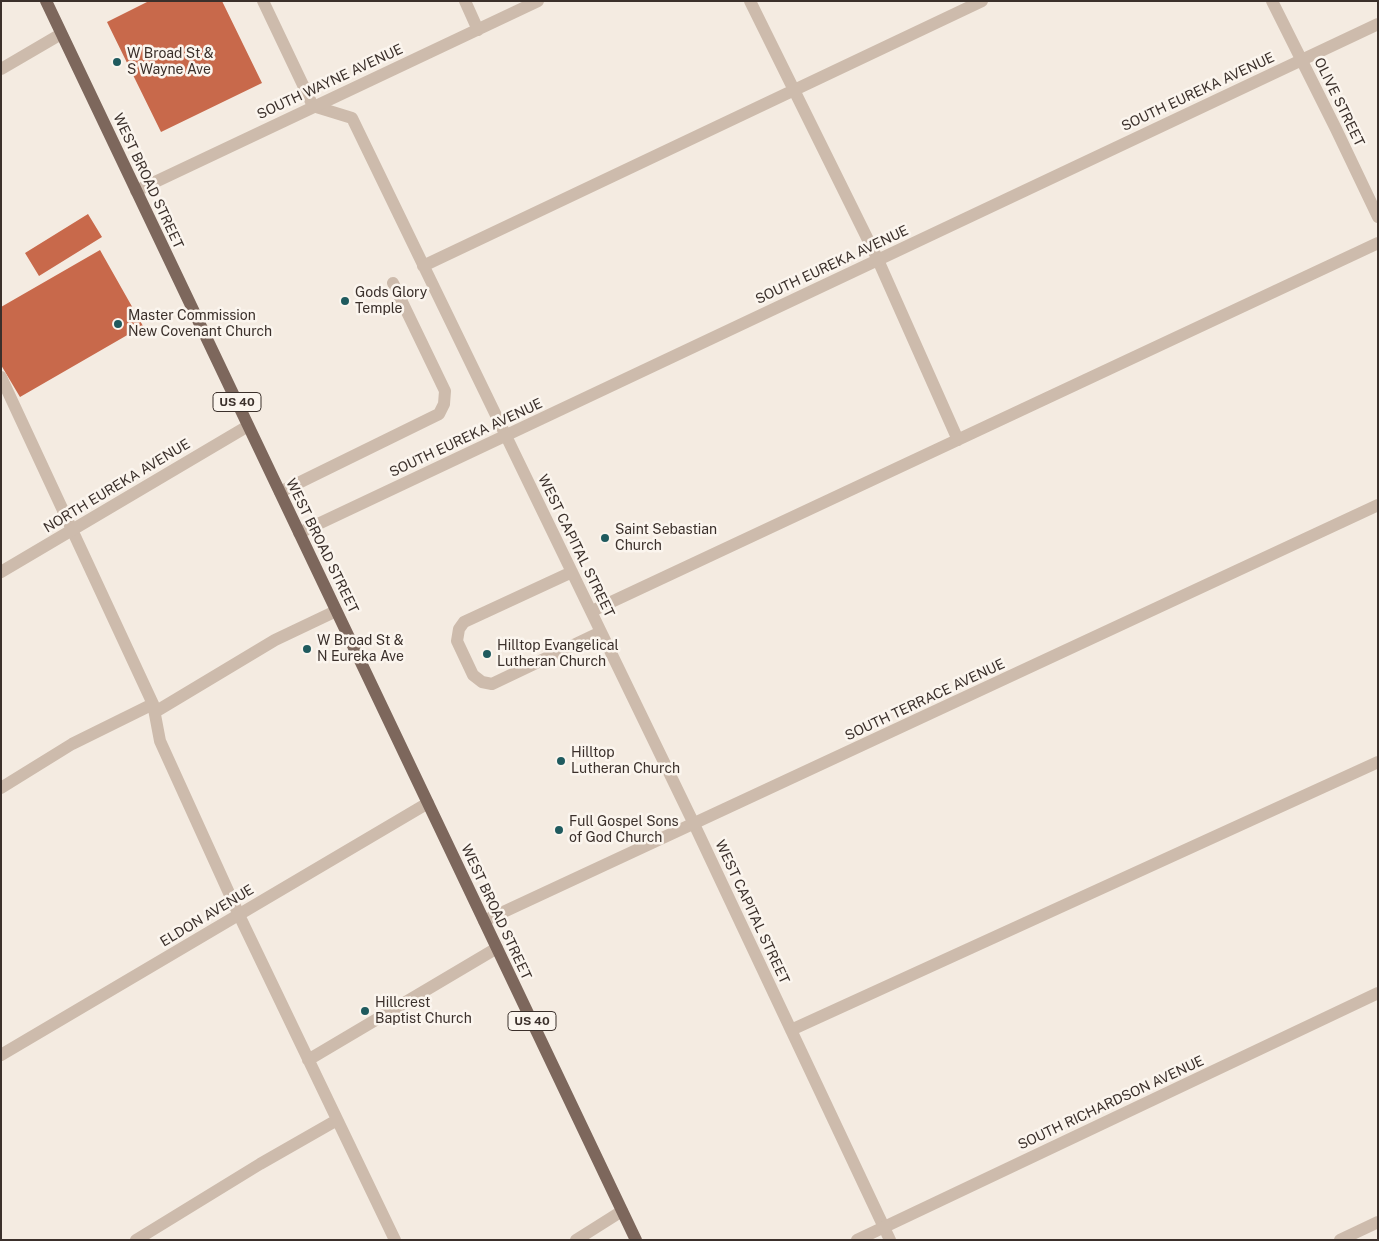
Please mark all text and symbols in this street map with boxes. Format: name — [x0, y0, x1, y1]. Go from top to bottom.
street label: SOUTH WAYNE AVENUE — [254, 41, 406, 123]
place label: W Broad St & S Wayne Ave — [127, 46, 214, 78]
street label: SOUTH EUREKA AVENUE — [1119, 49, 1277, 135]
street label: OLIVE STREET — [1310, 55, 1368, 149]
marker: W Broad St & S Wayne Ave — [111, 56, 123, 68]
street label: WEST BROAD STREET — [109, 111, 187, 251]
street label: SOUTH EUREKA AVENUE — [753, 222, 911, 308]
place label: Gods Glory Temple — [355, 285, 427, 318]
marker: Gods Glory Temple — [339, 295, 351, 307]
place label: Master Commission New Covenant Church — [128, 308, 272, 341]
marker: Master Commission New Covenant Church — [112, 318, 124, 330]
road number: US 40 — [213, 392, 261, 412]
street label: SOUTH EUREKA AVENUE — [387, 395, 545, 481]
street label: NORTH EUREKA AVENUE — [41, 436, 193, 536]
street label: WEST CAPITAL STREET — [534, 472, 618, 620]
street label: WEST BROAD STREET — [282, 476, 362, 616]
place label: Saint Sebastian Church — [615, 522, 717, 554]
marker: Saint Sebastian Church — [599, 532, 611, 544]
place label: W Broad St & N Eureka Ave — [317, 633, 404, 666]
place label: Hilltop Evangelical Lutheran Church — [497, 638, 619, 670]
marker: W Broad St & N Eureka Ave — [301, 643, 313, 655]
marker: Hilltop Evangelical Lutheran Church — [481, 648, 493, 660]
street label: SOUTH TERRACE AVENUE — [842, 656, 1008, 744]
place label: Hilltop Lutheran Church — [571, 745, 680, 778]
marker: Hilltop Lutheran Church — [555, 755, 567, 767]
place label: Full Gospel Sons of God Church — [569, 814, 679, 846]
marker: Full Gospel Sons of God Church — [553, 824, 565, 836]
street label: WEST CAPITAL STREET — [711, 837, 793, 987]
street label: WEST BROAD STREET — [457, 842, 535, 982]
street label: ELDON AVENUE — [157, 881, 257, 951]
place label: Hillcrest Baptist Church — [375, 995, 472, 1028]
marker: Hillcrest Baptist Church — [359, 1005, 371, 1017]
road number: US 40 — [508, 1011, 556, 1030]
street label: SOUTH RICHARDSON AVENUE — [1015, 1052, 1207, 1154]

